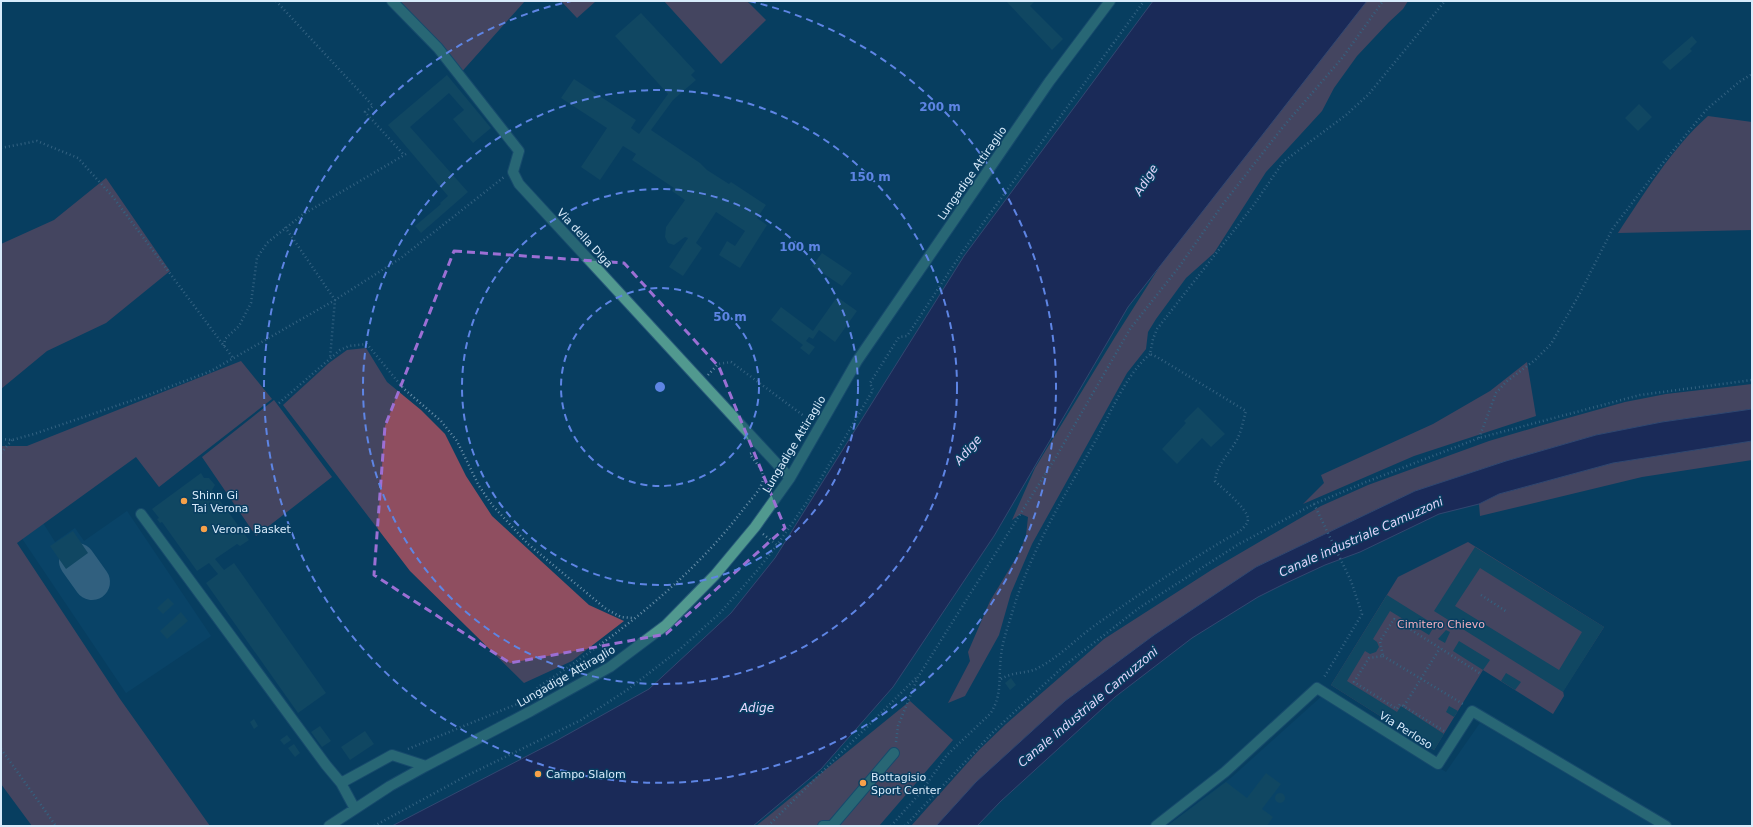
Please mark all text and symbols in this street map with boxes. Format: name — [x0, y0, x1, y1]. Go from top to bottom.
text: 200 m — [919, 100, 961, 114]
street label: Lungadige Attiraglio — [935, 124, 1010, 222]
water label: Adige — [1130, 162, 1161, 199]
text: 150 m — [849, 170, 891, 184]
street label: Via della Diga — [554, 206, 615, 271]
text: 100 m — [779, 240, 821, 254]
text: 50 m — [713, 310, 747, 324]
centre of rings — [653, 380, 667, 394]
street label: Lungadige Attiraglio — [760, 393, 829, 495]
water label: Adige — [951, 433, 984, 468]
place label: Shinn Gi Tai Verona — [191, 489, 248, 515]
water label: Canale industriale Camuzzoni — [1277, 494, 1446, 580]
marker: Shinn Gi Tai Verona — [179, 496, 189, 506]
place label: Verona Basket — [212, 523, 291, 536]
marker: Verona Basket — [199, 524, 209, 534]
park label: Cimitero Chievo — [1397, 618, 1485, 631]
street label: Lungadige Attiraglio — [515, 643, 618, 710]
water label: Canale industriale Camuzzoni — [1015, 644, 1161, 770]
water label: Adige — [739, 701, 774, 715]
street label: Via Perloso — [1377, 709, 1435, 752]
place label: Campo Slalom — [546, 768, 626, 781]
marker: Campo Slalom — [533, 769, 543, 779]
place label: Bottagisio Sport Center — [871, 771, 942, 797]
marker: Bottagisio Sport Center — [858, 778, 868, 788]

